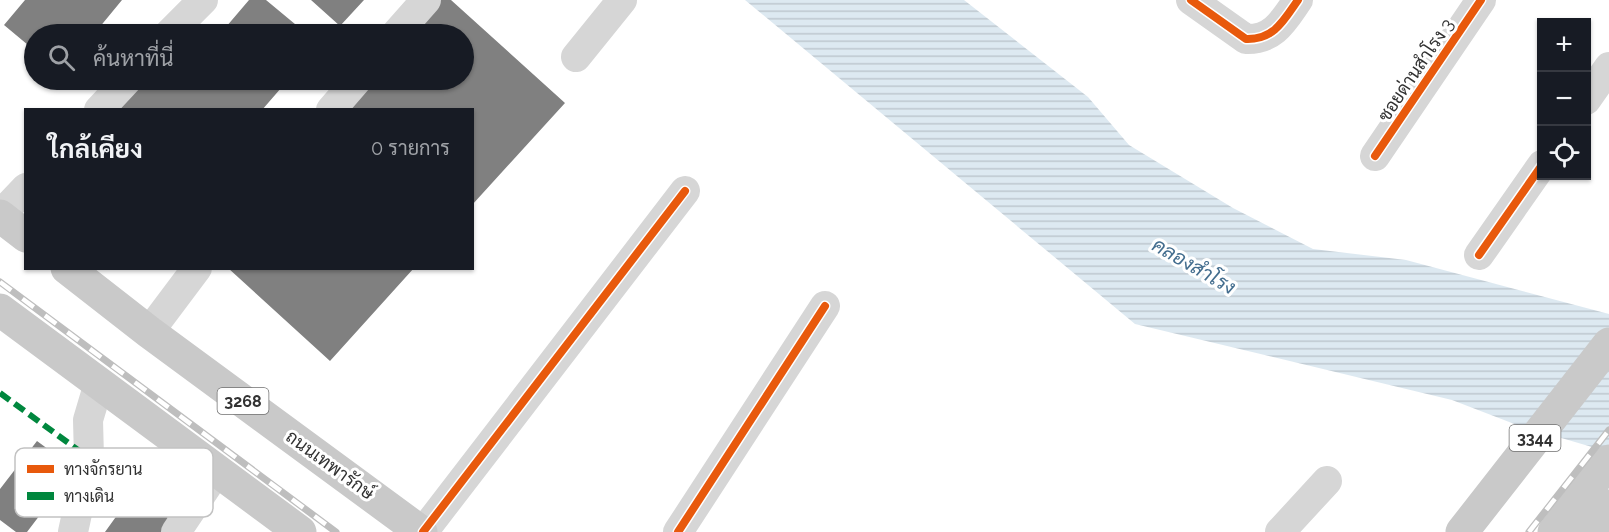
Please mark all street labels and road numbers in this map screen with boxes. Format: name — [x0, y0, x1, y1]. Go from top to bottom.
street label: ซอยด่านสำโรง 3 — [1372, 13, 1458, 125]
road number: 3268 — [218, 388, 268, 414]
street label: ถนนเทพารักษ์ — [282, 424, 380, 504]
road number: 3344 — [1510, 425, 1561, 451]

